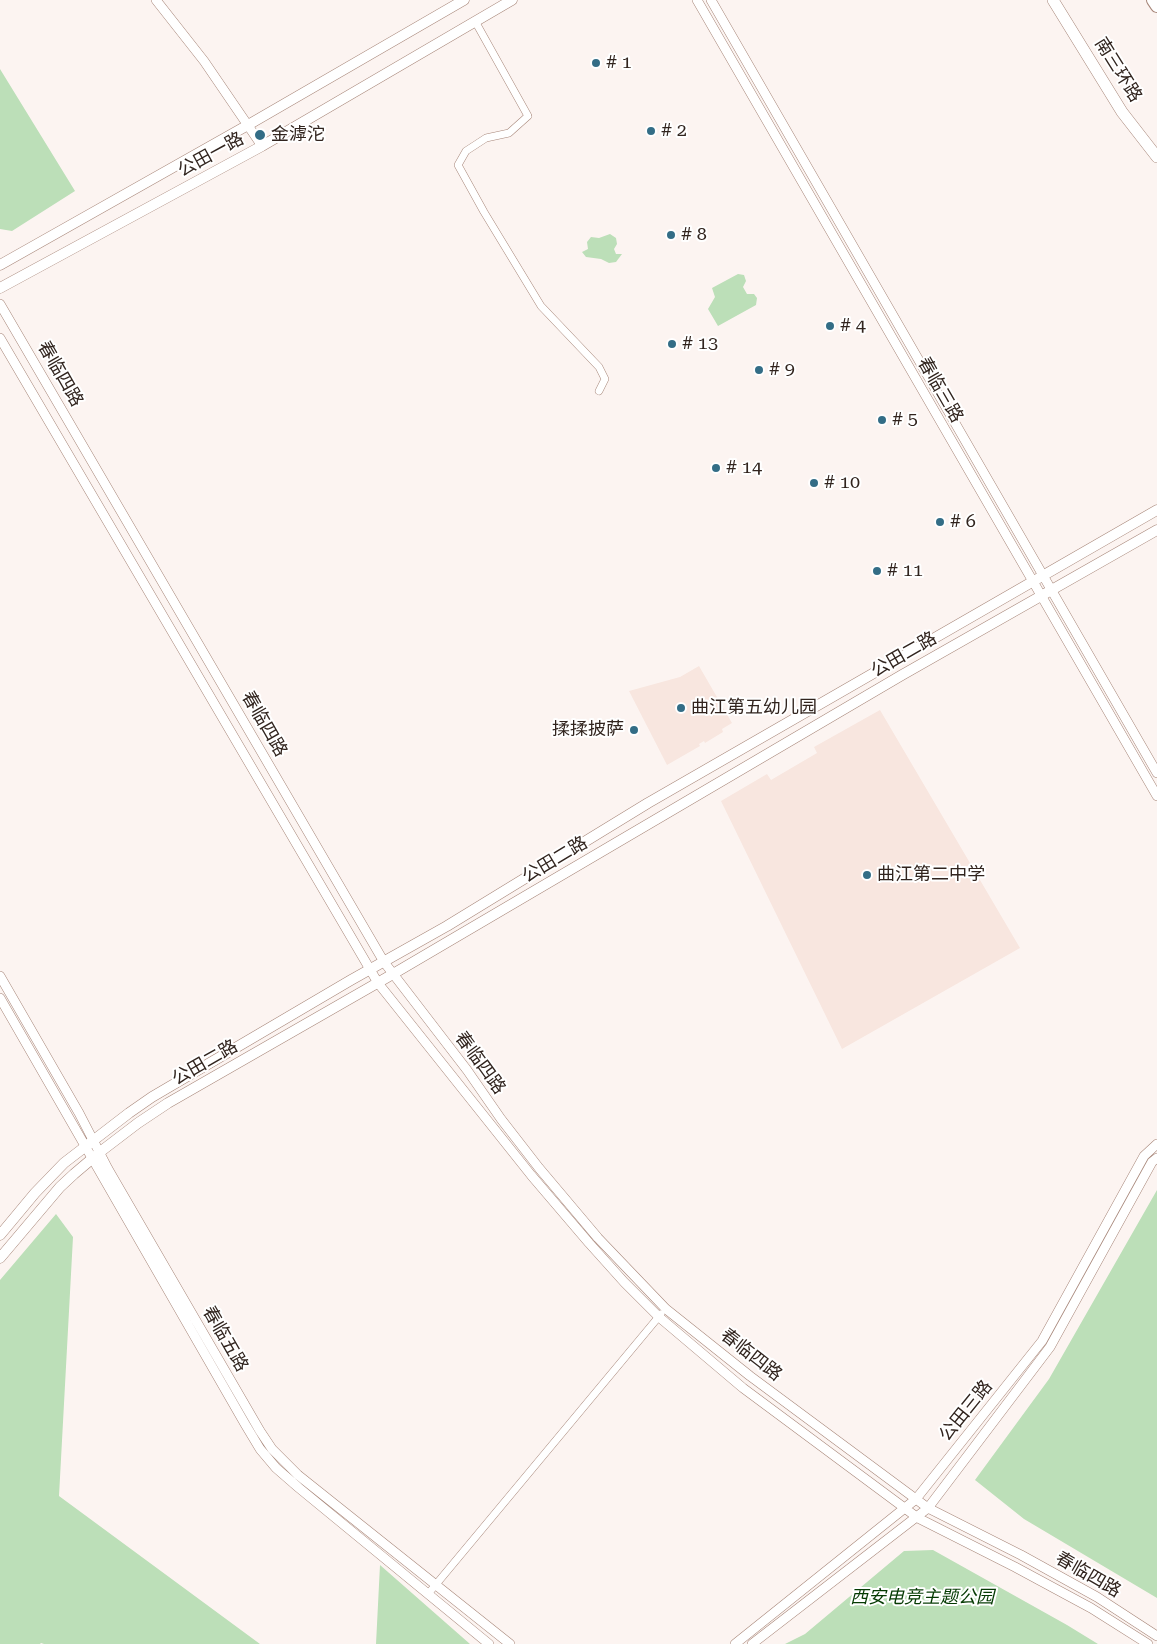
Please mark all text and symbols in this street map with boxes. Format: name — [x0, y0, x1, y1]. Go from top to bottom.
street label: 南三环路 — [1090, 34, 1146, 106]
place label: # 1 — [606, 52, 632, 74]
marker: # 1 — [590, 57, 602, 69]
place label: # 2 — [661, 120, 687, 142]
place label: 金滹沱 — [271, 124, 325, 146]
marker: # 2 — [645, 125, 657, 137]
street label: 公田一路 — [174, 128, 248, 182]
marker: 金滹沱 — [253, 128, 267, 142]
place label: # 8 — [681, 224, 707, 246]
marker: # 8 — [665, 229, 677, 241]
place label: # 4 — [840, 315, 866, 337]
marker: # 4 — [824, 320, 836, 332]
place label: # 13 — [682, 333, 718, 355]
street label: 春临四路 — [33, 337, 87, 411]
marker: # 13 — [666, 338, 678, 350]
street label: 春临三路 — [913, 353, 967, 427]
place label: # 9 — [769, 359, 795, 381]
marker: # 9 — [753, 364, 765, 376]
place label: # 5 — [892, 409, 918, 431]
marker: # 5 — [876, 414, 888, 426]
place label: # 14 — [726, 457, 762, 479]
marker: # 14 — [710, 462, 722, 474]
place label: # 10 — [824, 472, 860, 494]
marker: # 10 — [808, 477, 820, 489]
place label: # 6 — [950, 511, 976, 533]
marker: # 6 — [934, 516, 946, 528]
place label: # 11 — [887, 560, 923, 582]
marker: # 11 — [871, 565, 883, 577]
street label: 公田二路 — [867, 628, 941, 682]
street label: 春临四路 — [237, 687, 291, 761]
place label: 曲江第五幼儿园 — [691, 697, 817, 719]
marker: 曲江第五幼儿园 — [675, 702, 687, 714]
place label: 揉揉披萨 — [552, 719, 624, 741]
marker: 揉揉披萨 — [628, 724, 640, 736]
street label: 公田二路 — [519, 832, 591, 888]
place label: 曲江第二中学 — [877, 864, 985, 886]
marker: 曲江第二中学 — [861, 869, 873, 881]
street label: 春临四路 — [450, 1028, 510, 1098]
street label: 公田二路 — [168, 1036, 242, 1090]
street label: 春临五路 — [198, 1302, 252, 1376]
street label: 春临四路 — [716, 1324, 786, 1386]
street label: 公田三路 — [935, 1376, 997, 1446]
street label: 春临四路 — [1051, 1548, 1125, 1602]
park label: 西安电竞主题公园 — [850, 1587, 994, 1609]

